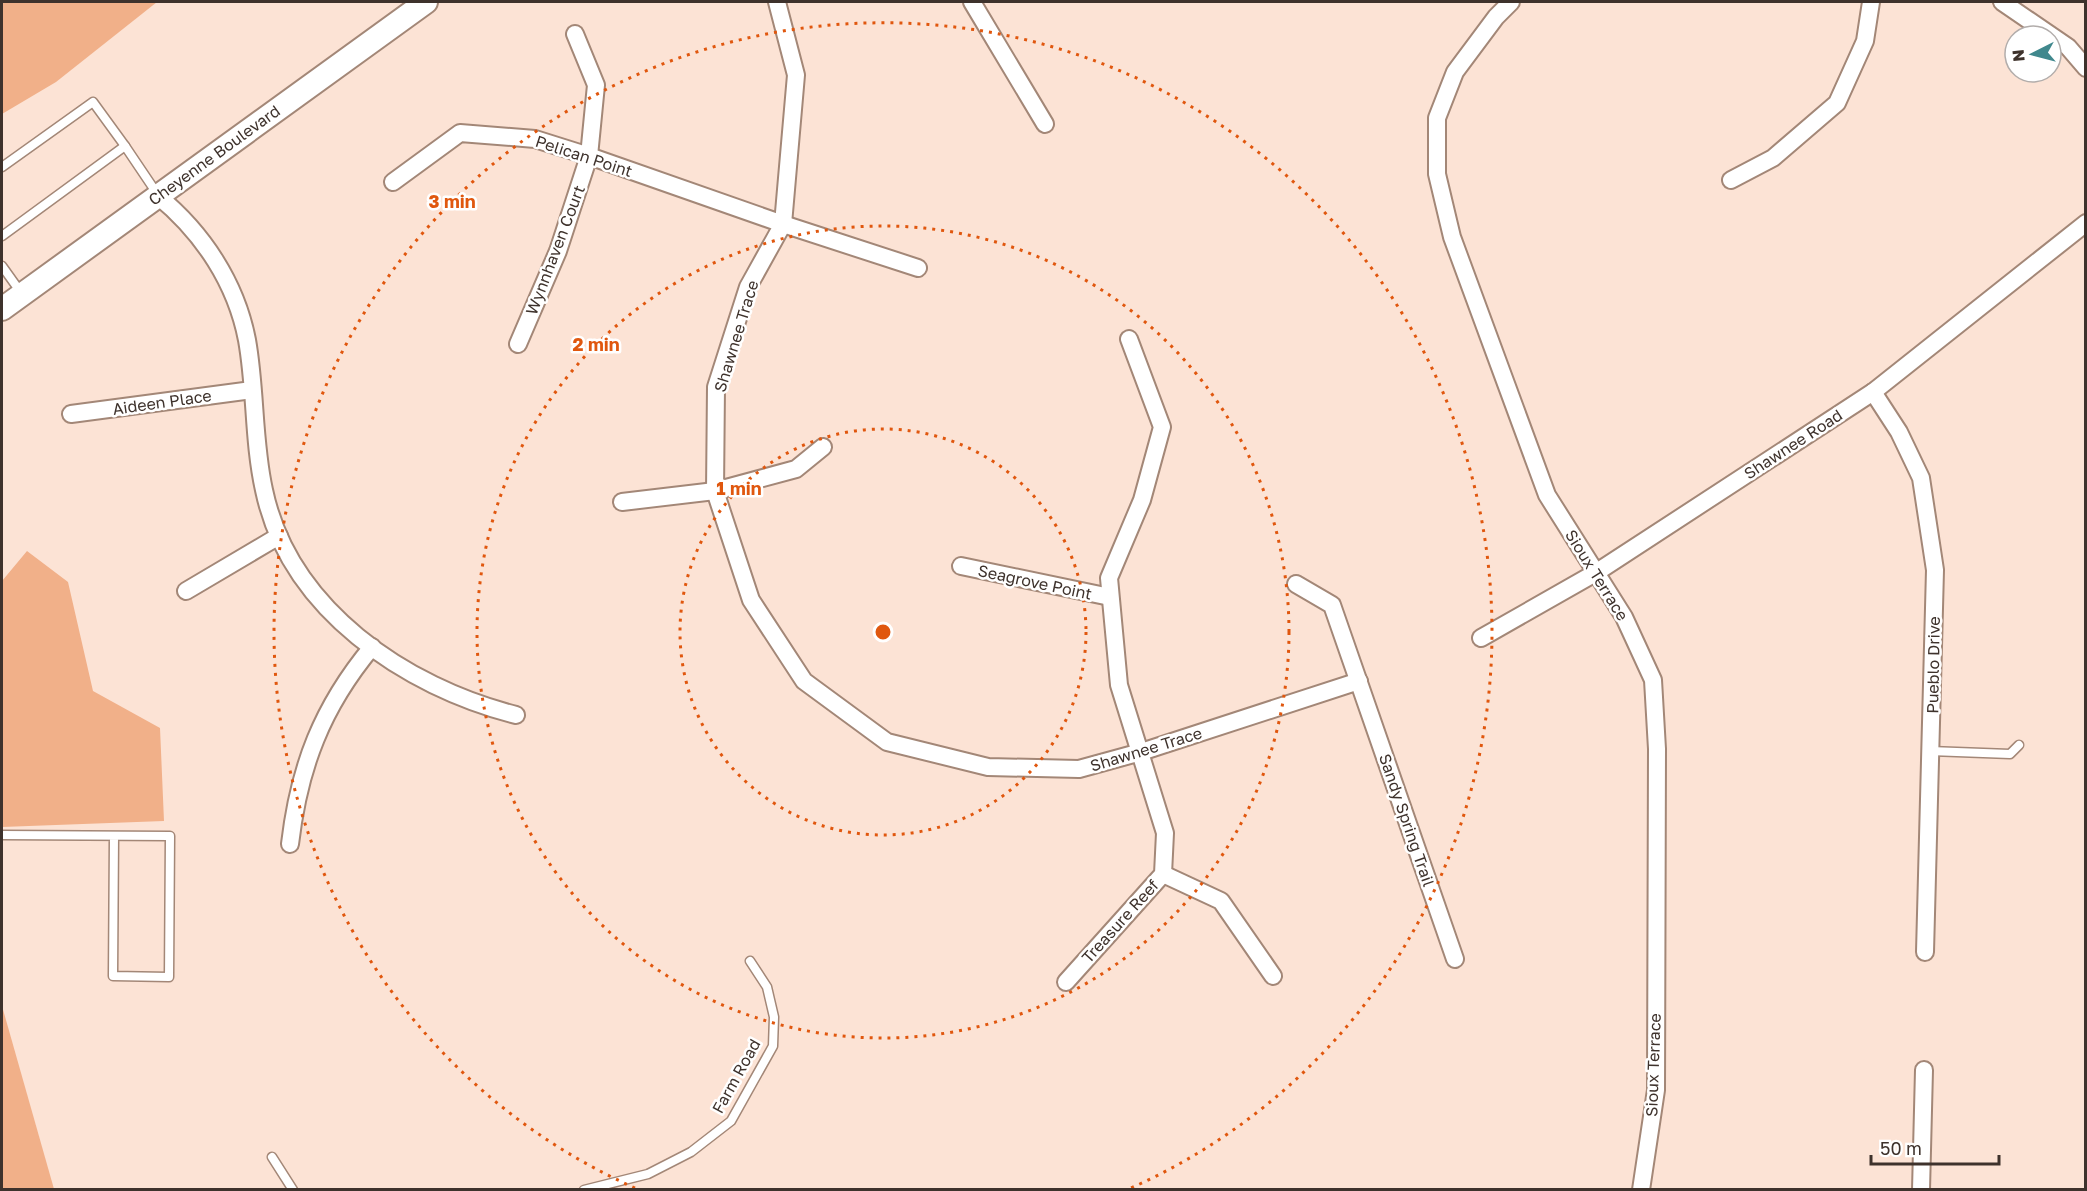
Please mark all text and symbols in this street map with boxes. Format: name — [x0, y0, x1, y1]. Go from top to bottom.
north arrow — [2003, 24, 2063, 84]
text: N — [2008, 48, 2029, 63]
street label: Cheyenne Boulevard — [144, 100, 284, 210]
street label: Pelican Point — [533, 131, 635, 181]
street label: Wynnhaven Court — [521, 182, 589, 318]
text: 3 min — [428, 190, 476, 212]
street label: Shawnee Trace — [709, 278, 763, 394]
text: 2 min — [572, 333, 620, 355]
street label: Aideen Place — [111, 385, 213, 419]
street label: Shawnee Road — [1740, 405, 1846, 483]
text: 1 min — [716, 477, 762, 499]
street label: Sioux Terrace — [1561, 526, 1633, 624]
street label: Seagrove Point — [976, 560, 1094, 604]
street label: Pueblo Drive — [1922, 616, 1944, 714]
centre of rings — [873, 622, 893, 642]
street label: Shawnee Trace — [1088, 722, 1204, 776]
street label: Sandy Spring Trail — [1375, 751, 1439, 889]
street label: Treasure Reef — [1077, 875, 1163, 967]
street label: Sioux Terrace — [1641, 1013, 1665, 1117]
street label: Farm Road — [707, 1035, 765, 1117]
scale bar — [1871, 1128, 1998, 1166]
text: 50 m — [1880, 1137, 1922, 1159]

